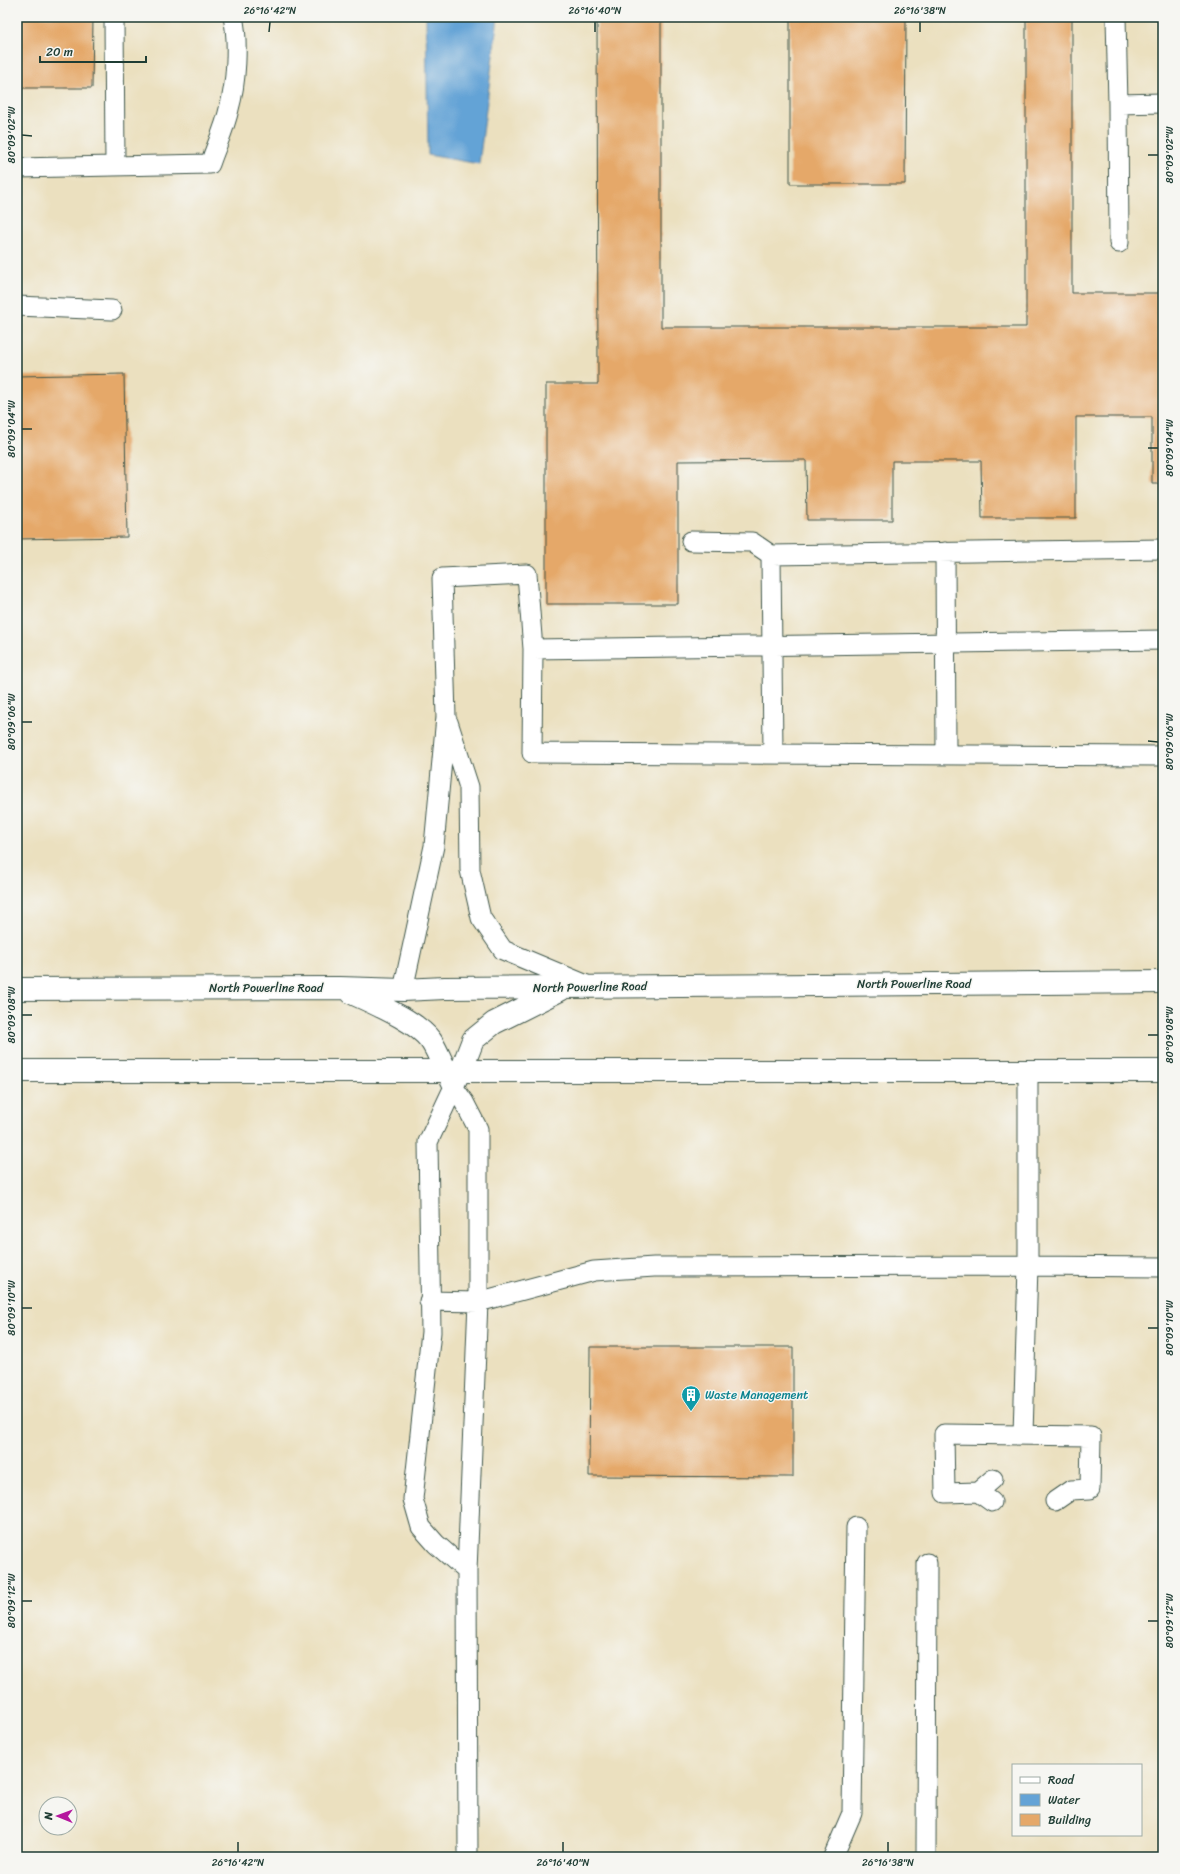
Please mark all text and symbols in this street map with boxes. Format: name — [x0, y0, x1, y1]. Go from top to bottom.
text: 26°16'42"N — [244, 2, 296, 20]
text: 26°16'40"N — [568, 2, 622, 20]
text: 26°16'38"N — [894, 2, 946, 20]
scale bar — [40, 38, 146, 64]
text: 20 m — [46, 41, 73, 63]
text: 80°09'02"W — [3, 106, 21, 163]
text: 80°09'02"W — [1161, 126, 1179, 183]
text: 80°09'04"W — [3, 400, 21, 458]
text: 80°09'04"W — [1161, 419, 1179, 477]
text: 80°09'06"W — [3, 693, 21, 750]
text: 80°09'06"W — [1161, 713, 1179, 770]
street label: North Powerline Road — [857, 973, 972, 995]
street label: North Powerline Road — [533, 975, 648, 999]
street label: North Powerline Road — [209, 977, 324, 999]
text: 80°09'08"W — [3, 986, 21, 1044]
text: 80°09'08"W — [1161, 1006, 1179, 1064]
text: 80°09'10"W — [3, 1280, 21, 1336]
text: 80°09'10"W — [1161, 1300, 1179, 1356]
building icon: Waste Management — [680, 1384, 702, 1412]
place label: Waste Management — [705, 1384, 808, 1406]
text: 80°09'12"W — [3, 1573, 21, 1628]
text: 80°09'12"W — [1161, 1593, 1179, 1648]
legend — [1012, 1764, 1142, 1836]
text: Road — [1048, 1769, 1075, 1791]
text: Water — [1048, 1789, 1081, 1811]
north arrow — [38, 1796, 78, 1836]
text: Building — [1048, 1809, 1091, 1831]
text: N — [39, 1811, 58, 1821]
text: 26°16'42"N — [212, 1854, 264, 1872]
text: 26°16'40"N — [536, 1854, 590, 1872]
text: 26°16'38"N — [862, 1854, 914, 1872]

